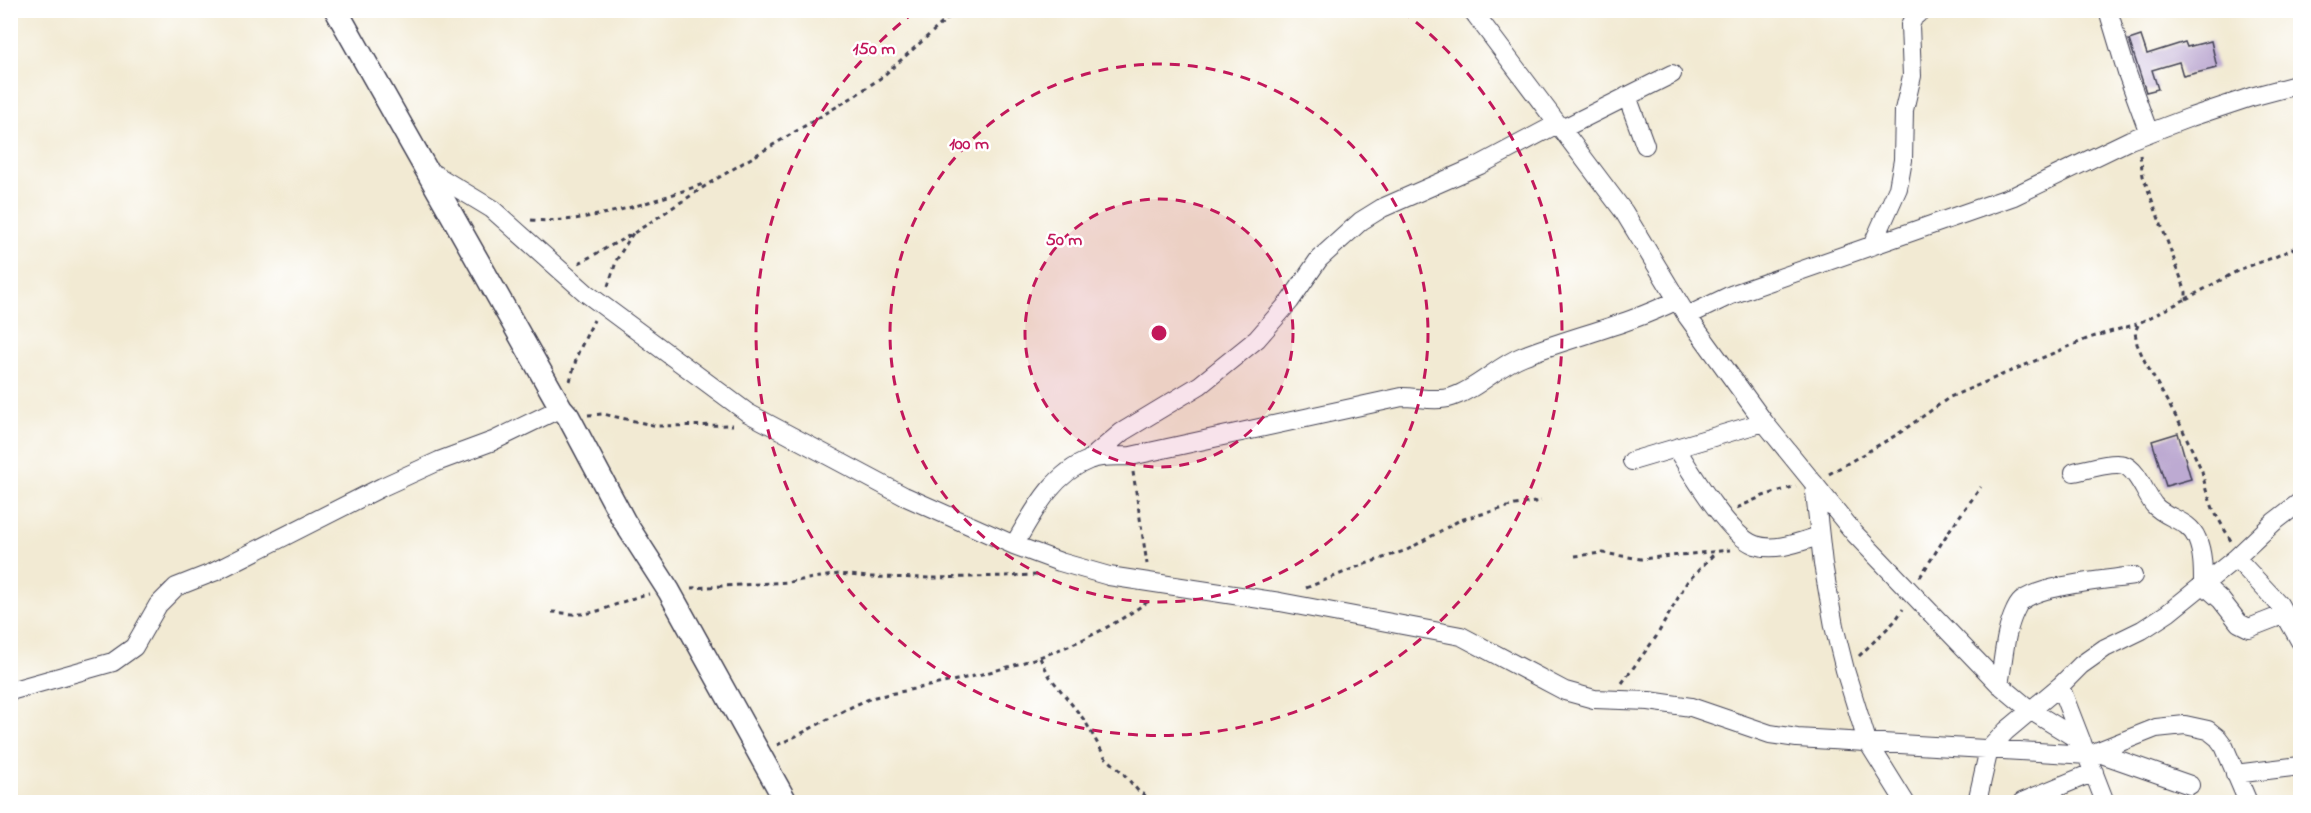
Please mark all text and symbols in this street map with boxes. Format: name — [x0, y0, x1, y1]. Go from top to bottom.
text: 150 m — [853, 37, 895, 63]
text: 100 m — [949, 132, 989, 158]
text: 50 m — [1046, 228, 1082, 254]
centre of rings — [1149, 323, 1169, 343]

